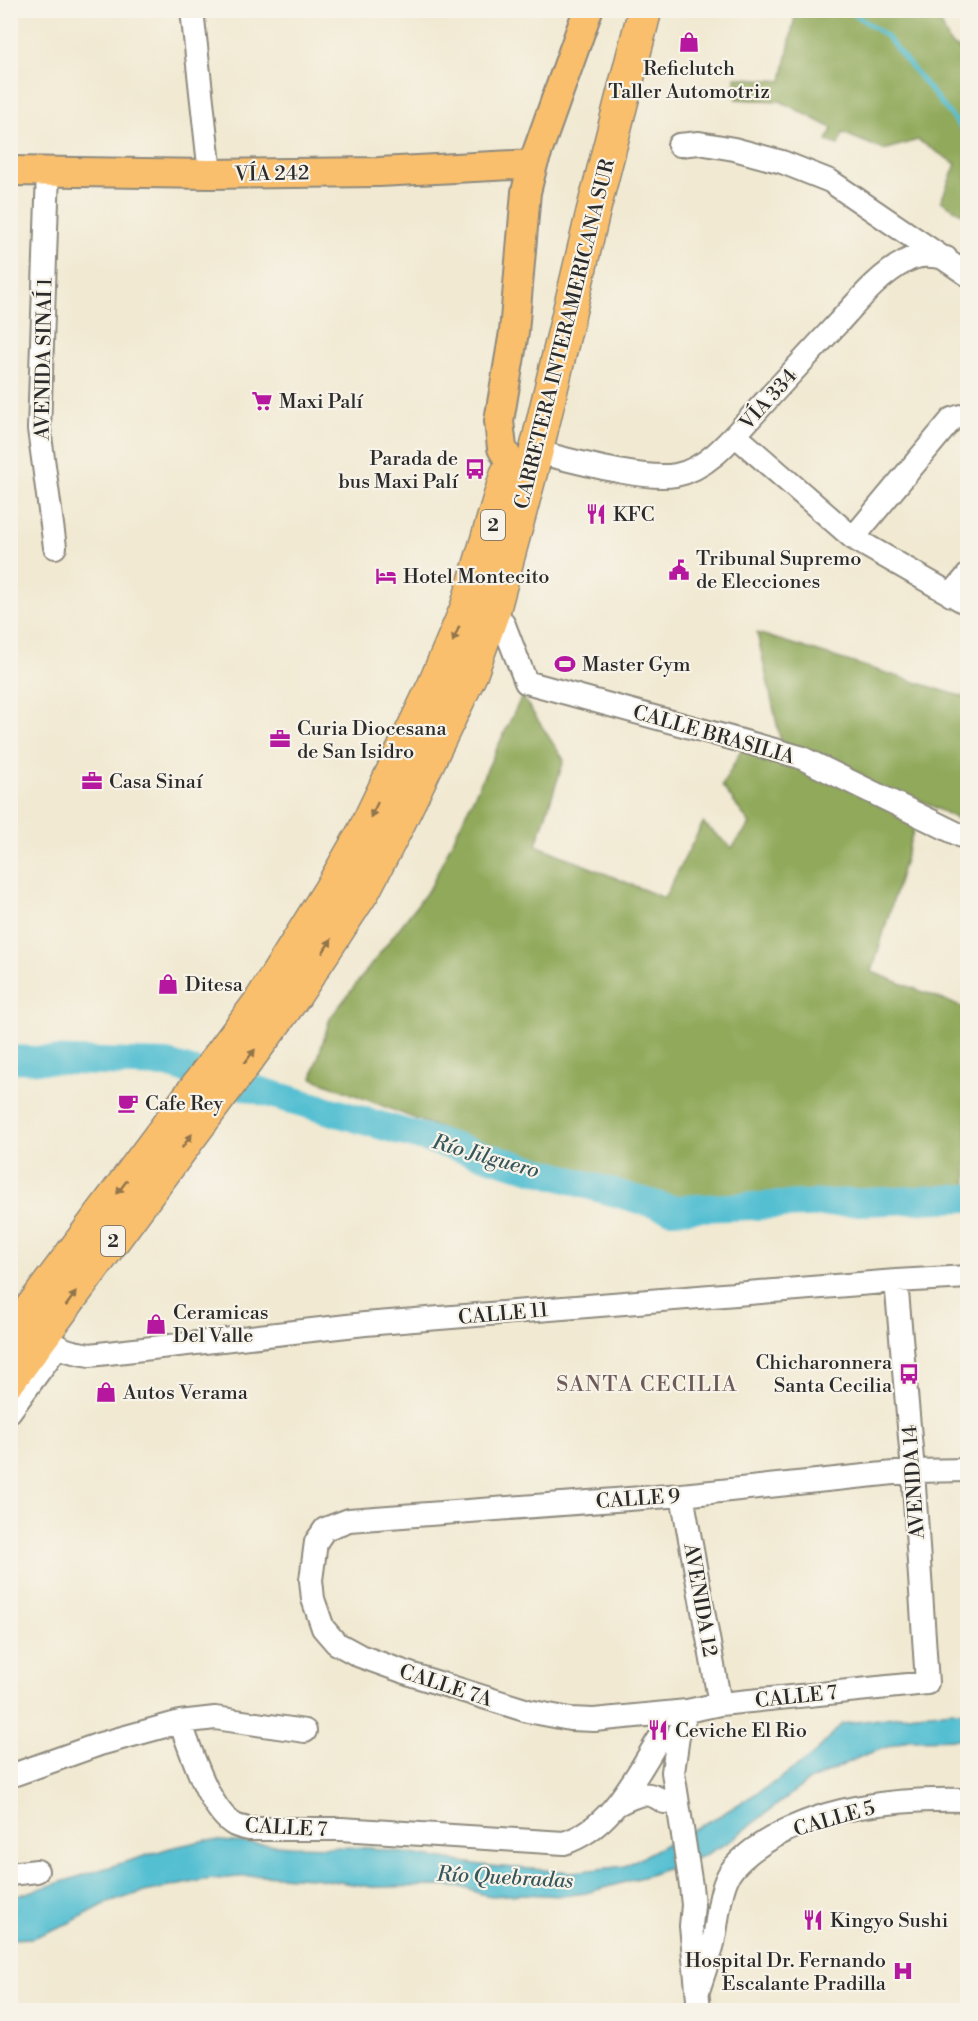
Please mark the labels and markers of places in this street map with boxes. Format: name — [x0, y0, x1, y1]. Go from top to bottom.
shop icon: Reficlutch Taller Automotriz — [677, 30, 701, 54]
place label: Reficlutch Taller Automotriz — [608, 57, 770, 105]
supermarket icon: Maxi Palí — [250, 389, 274, 413]
place label: Maxi Palí — [279, 390, 364, 415]
place label: Parada de bus Maxi Palí — [338, 447, 459, 495]
bus stop icon: Parada de bus Maxi Palí — [463, 457, 487, 481]
restaurant icon: KFC — [584, 502, 608, 526]
place label: KFC — [613, 503, 654, 528]
place label: Tribunal Supremo de Elecciones — [696, 547, 862, 595]
public building icon: Tribunal Supremo de Elecciones — [667, 558, 691, 582]
hotel icon: Hotel Montecito — [374, 564, 398, 588]
place label: Hotel Montecito — [403, 565, 550, 590]
sports icon: Master Gym — [553, 652, 577, 676]
place label: Master Gym — [582, 653, 691, 678]
place label: Curia Diocesana de San Isidro — [297, 717, 447, 765]
office icon: Curia Diocesana de San Isidro — [268, 727, 292, 751]
office icon: Casa Sinaí — [80, 769, 104, 793]
place label: Casa Sinaí — [109, 770, 204, 795]
shop icon: Ditesa — [156, 972, 180, 996]
place label: Ditesa — [185, 973, 244, 998]
cafe icon: Cafe Rey — [116, 1091, 140, 1115]
place label: Cafe Rey — [145, 1092, 224, 1117]
place label: Ceramicas Del Valle — [173, 1301, 269, 1349]
shop icon: Ceramicas Del Valle — [144, 1312, 168, 1336]
place label: Chicharonnera Santa Cecilia — [756, 1351, 893, 1399]
bus stop icon: Chicharonnera Santa Cecilia — [897, 1362, 921, 1386]
shop icon: Autos Verama — [94, 1380, 118, 1404]
place label: Autos Verama — [122, 1381, 249, 1406]
restaurant icon: Ceviche El Rio — [646, 1718, 670, 1742]
place label: Ceviche El Rio — [675, 1719, 807, 1744]
restaurant icon: Kingyo Sushi — [801, 1908, 825, 1932]
place label: Kingyo Sushi — [830, 1909, 949, 1934]
place label: Hospital Dr. Fernando Escalante Pradilla — [685, 1949, 887, 1997]
hospital icon: Hospital Dr. Fernando Escalante Pradilla — [891, 1959, 915, 1983]

